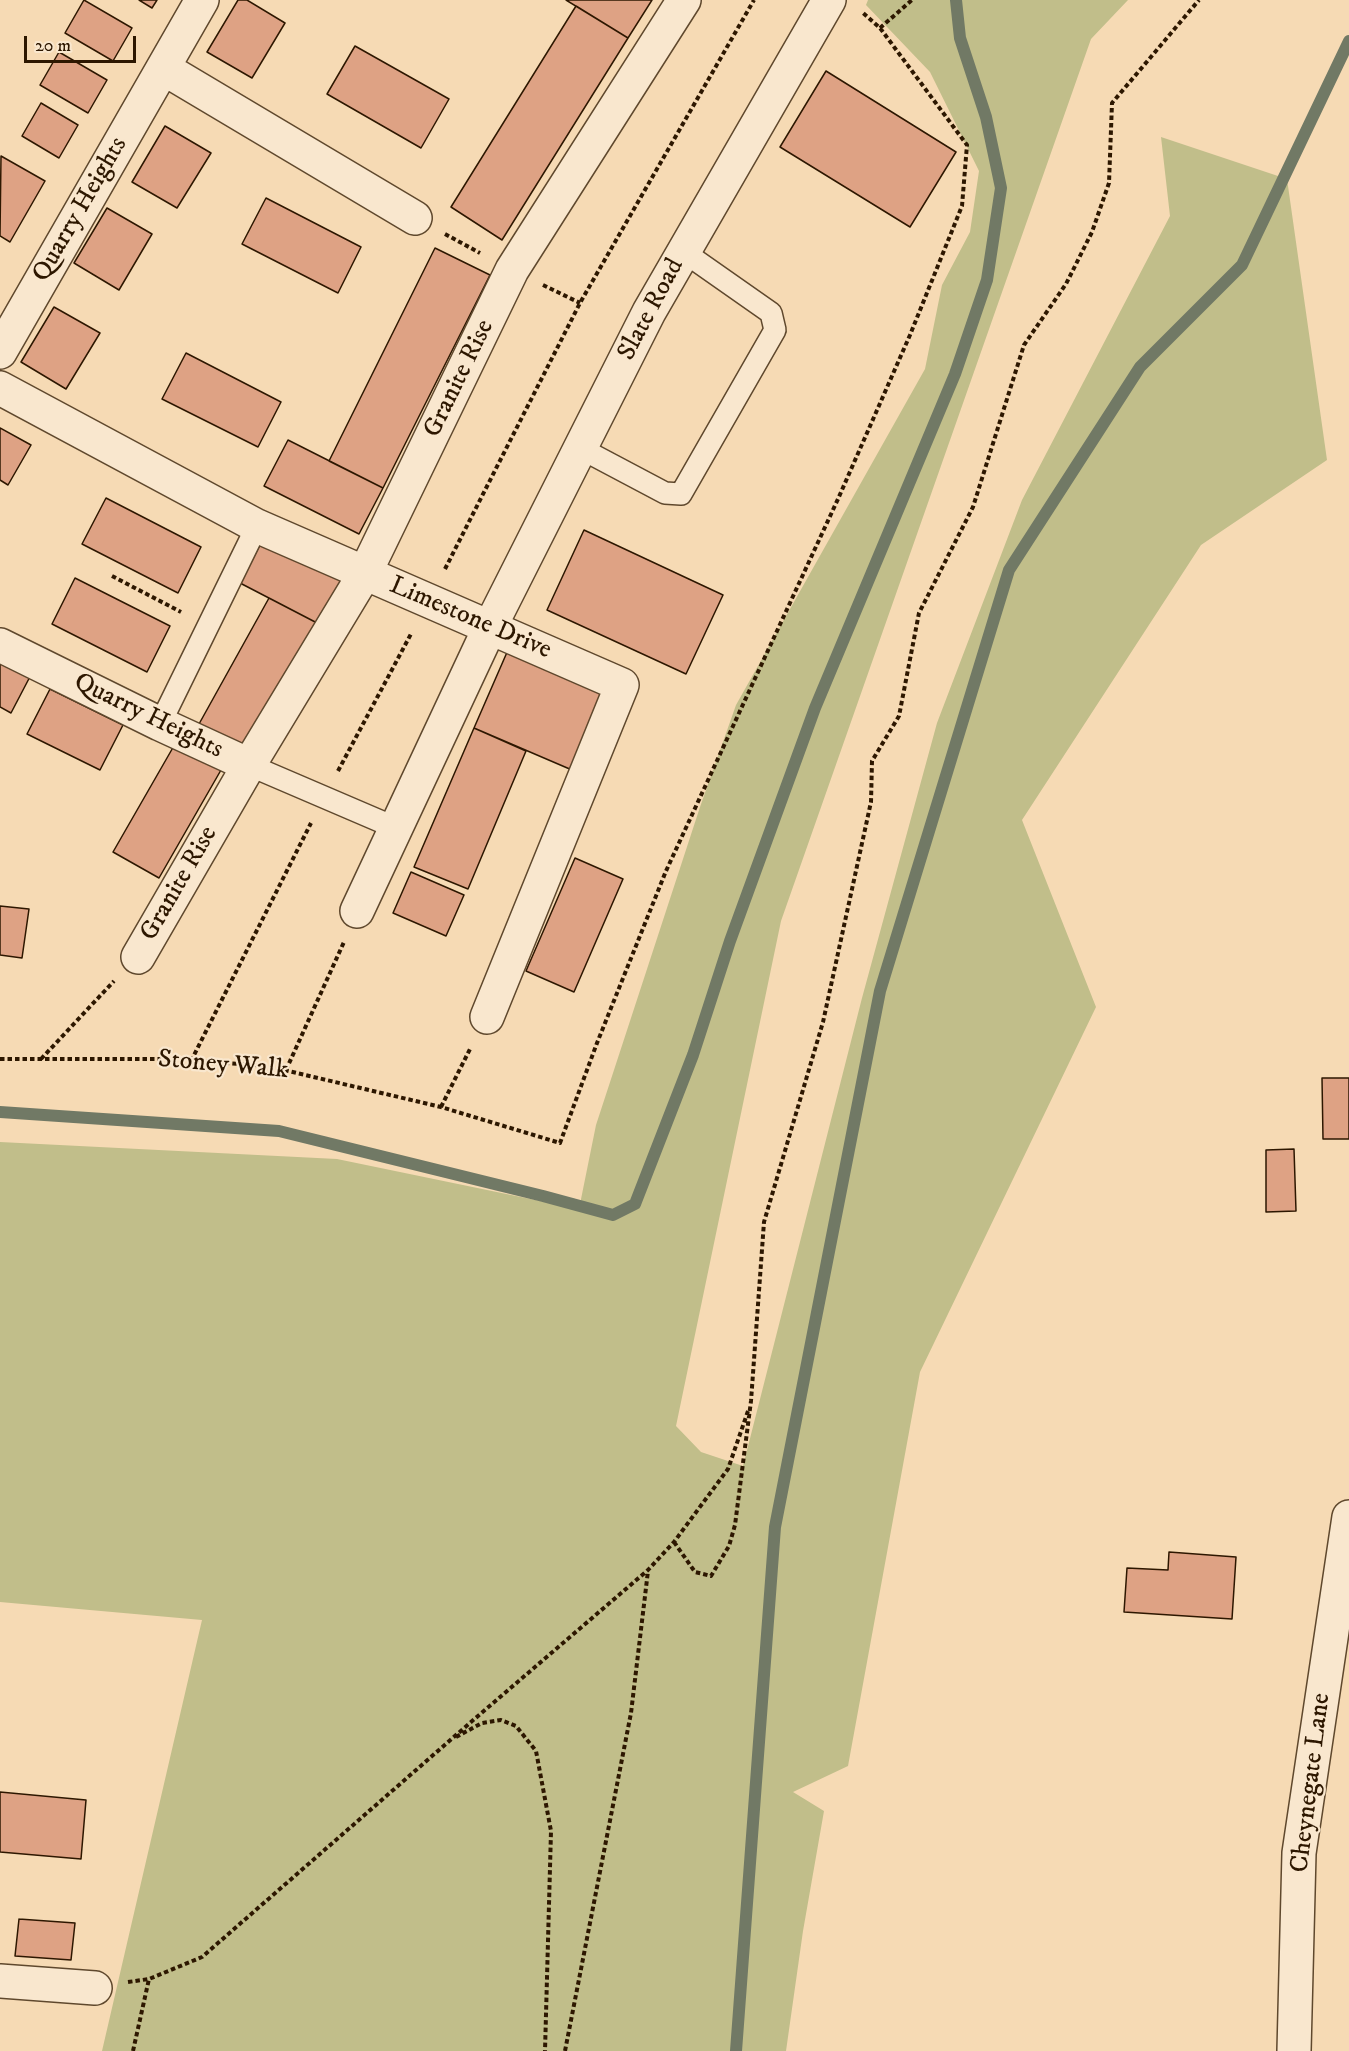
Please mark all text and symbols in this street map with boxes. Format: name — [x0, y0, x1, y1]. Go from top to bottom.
scale bar — [27, 24, 140, 62]
text: 20 m — [35, 35, 71, 57]
street label: Quarry Heights — [27, 132, 135, 288]
street label: Slate Road — [612, 254, 692, 366]
street label: Granite Rise — [418, 315, 502, 443]
street label: Limestone Drive — [384, 571, 556, 667]
street label: Quarry Heights — [68, 667, 228, 767]
street label: Granite Rise — [135, 821, 225, 947]
street label: Stoney Walk — [156, 1045, 290, 1087]
street label: Cheynegate Lane — [1286, 1691, 1338, 1875]

